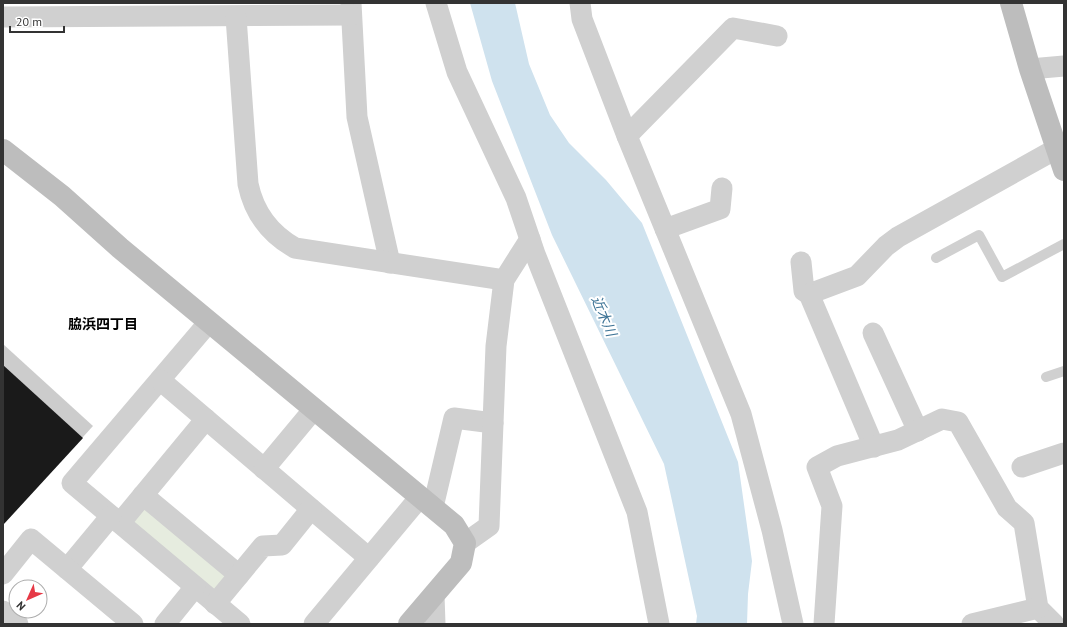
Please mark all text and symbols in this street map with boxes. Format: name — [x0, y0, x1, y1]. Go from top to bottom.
scale bar — [10, 8, 64, 34]
text: 20 m — [16, 14, 42, 29]
water label: 近木川 — [588, 293, 621, 341]
district label: 脇浜四丁目 — [68, 315, 138, 333]
north arrow — [8, 579, 48, 619]
text: N — [13, 599, 28, 614]

